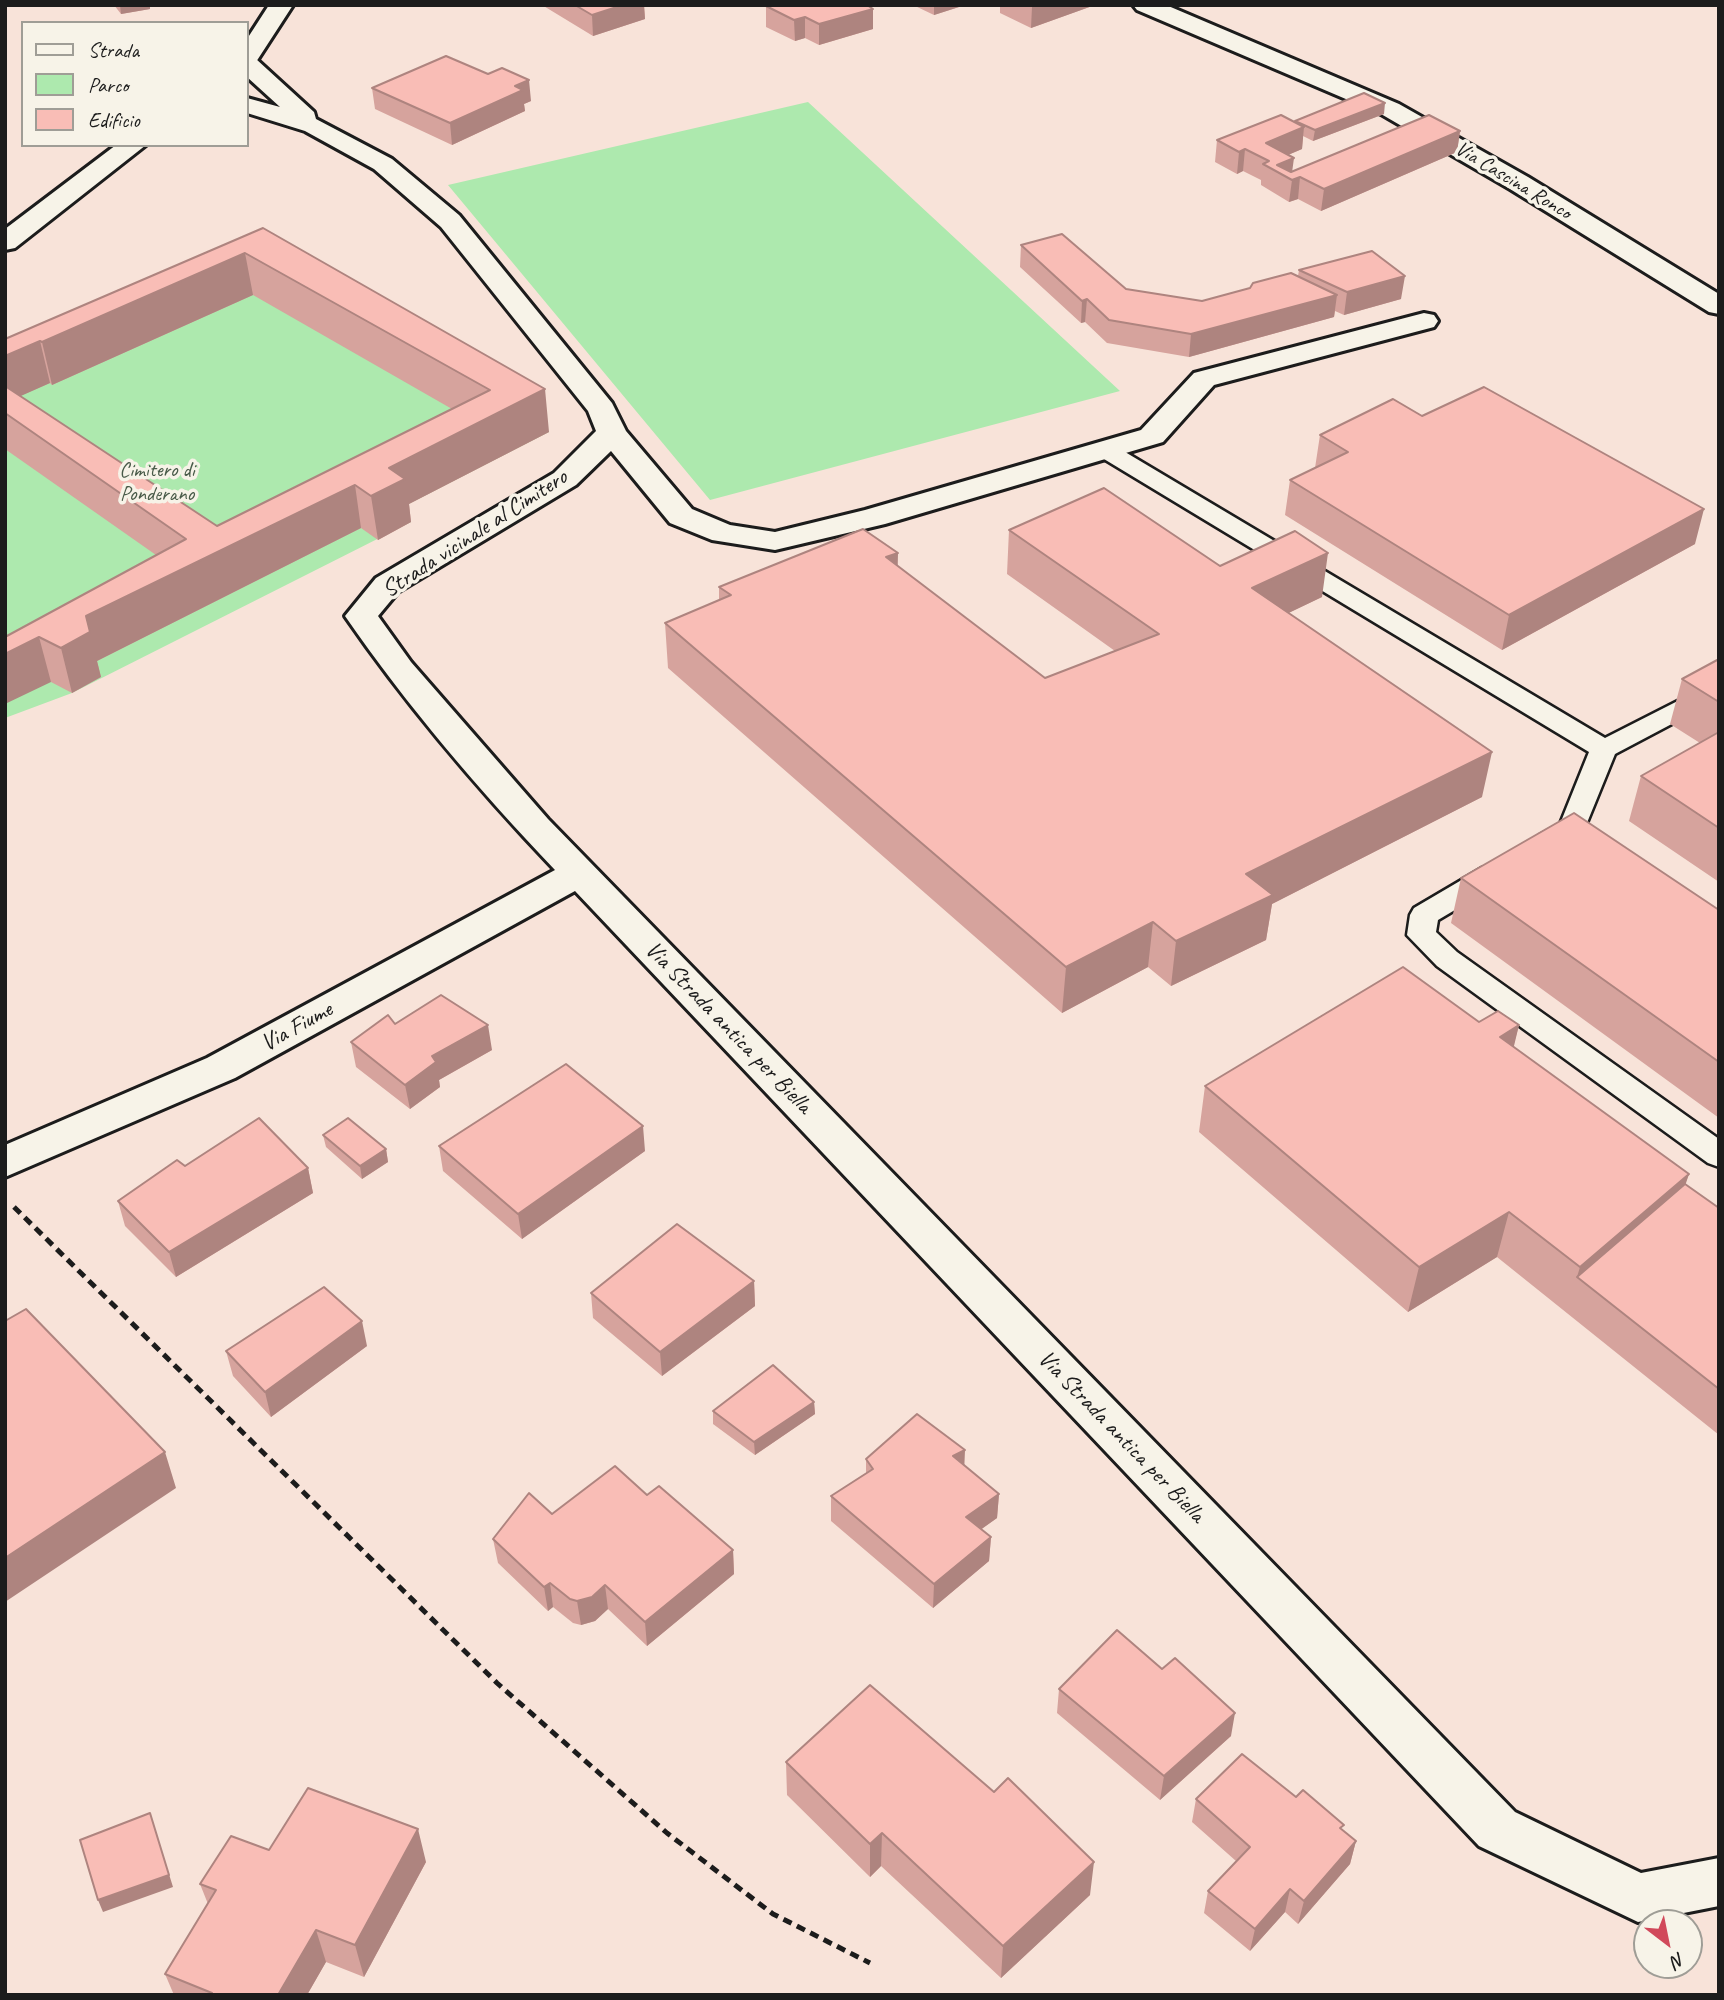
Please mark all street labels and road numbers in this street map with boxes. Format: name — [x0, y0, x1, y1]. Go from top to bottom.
street label: Via Cascina Ronco — [1450, 136, 1576, 226]
street label: Strada vicinale al Cimitero — [377, 463, 573, 605]
street label: Via Strada antica per Biella — [638, 936, 818, 1120]
street label: Via Fiume — [256, 996, 338, 1058]
street label: Via Strada antica per Biella — [1031, 1345, 1211, 1529]

